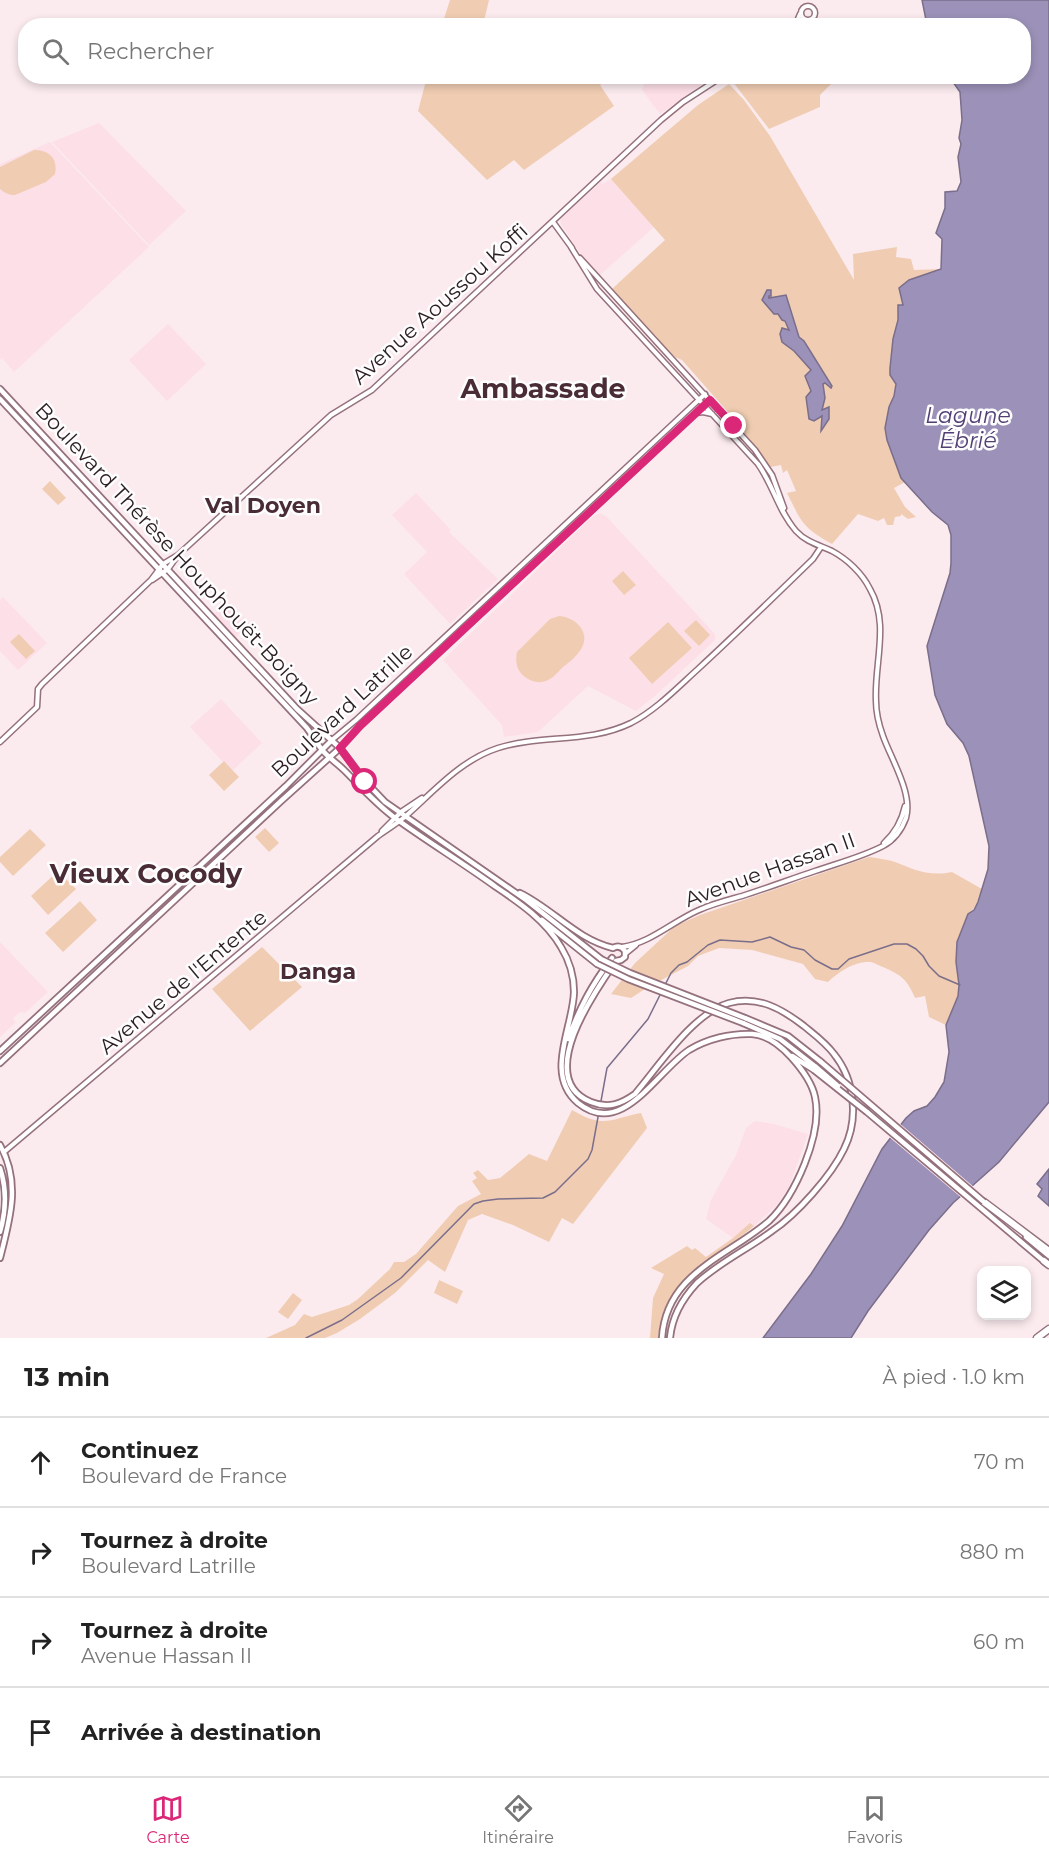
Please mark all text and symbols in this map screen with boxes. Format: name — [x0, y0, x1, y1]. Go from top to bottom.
search box — [18, 18, 1031, 84]
icon: search — [39, 35, 72, 68]
text: Rechercher — [87, 38, 214, 65]
street label: Avenue Aoussou Koffi — [347, 218, 533, 389]
district label: Ambassade — [459, 372, 626, 405]
street label: Boulevard Thérèse Houphouët-Boigny — [30, 397, 325, 710]
water label: Lagune Ébrié — [925, 402, 1011, 454]
route end — [720, 412, 746, 438]
district label: Val Doyen — [204, 492, 321, 519]
street label: Boulevard Latrille — [266, 639, 417, 782]
route start — [351, 768, 377, 794]
street label: Avenue Hassan II — [681, 827, 858, 912]
district label: Vieux Cocody — [49, 857, 243, 890]
street label: Avenue de l'Entente — [94, 904, 272, 1059]
district label: Danga — [280, 958, 356, 985]
map controls — [977, 1266, 1031, 1320]
button: layers — [977, 1266, 1031, 1320]
text: 13 min — [24, 1361, 110, 1393]
text: À pied · 1.0 km — [883, 1365, 1025, 1389]
text: Continuez — [81, 1437, 198, 1464]
icon: ahead — [24, 1446, 57, 1479]
text: 70 m — [974, 1450, 1025, 1474]
text: Boulevard de France — [81, 1464, 287, 1488]
text: Tournez à droite — [81, 1527, 268, 1554]
icon: right — [24, 1536, 57, 1569]
text: 880 m — [960, 1540, 1025, 1564]
text: Boulevard Latrille — [81, 1554, 256, 1578]
text: Tournez à droite — [81, 1617, 268, 1644]
icon: right — [24, 1626, 57, 1659]
text: 60 m — [973, 1630, 1025, 1654]
text: Avenue Hassan II — [81, 1644, 252, 1668]
icon: arrive — [24, 1716, 57, 1749]
text: Arrivée à destination — [81, 1719, 321, 1746]
tab: Carte — [146, 1792, 190, 1847]
tab: Itinéraire — [482, 1792, 554, 1847]
tab: Favoris — [847, 1792, 903, 1847]

